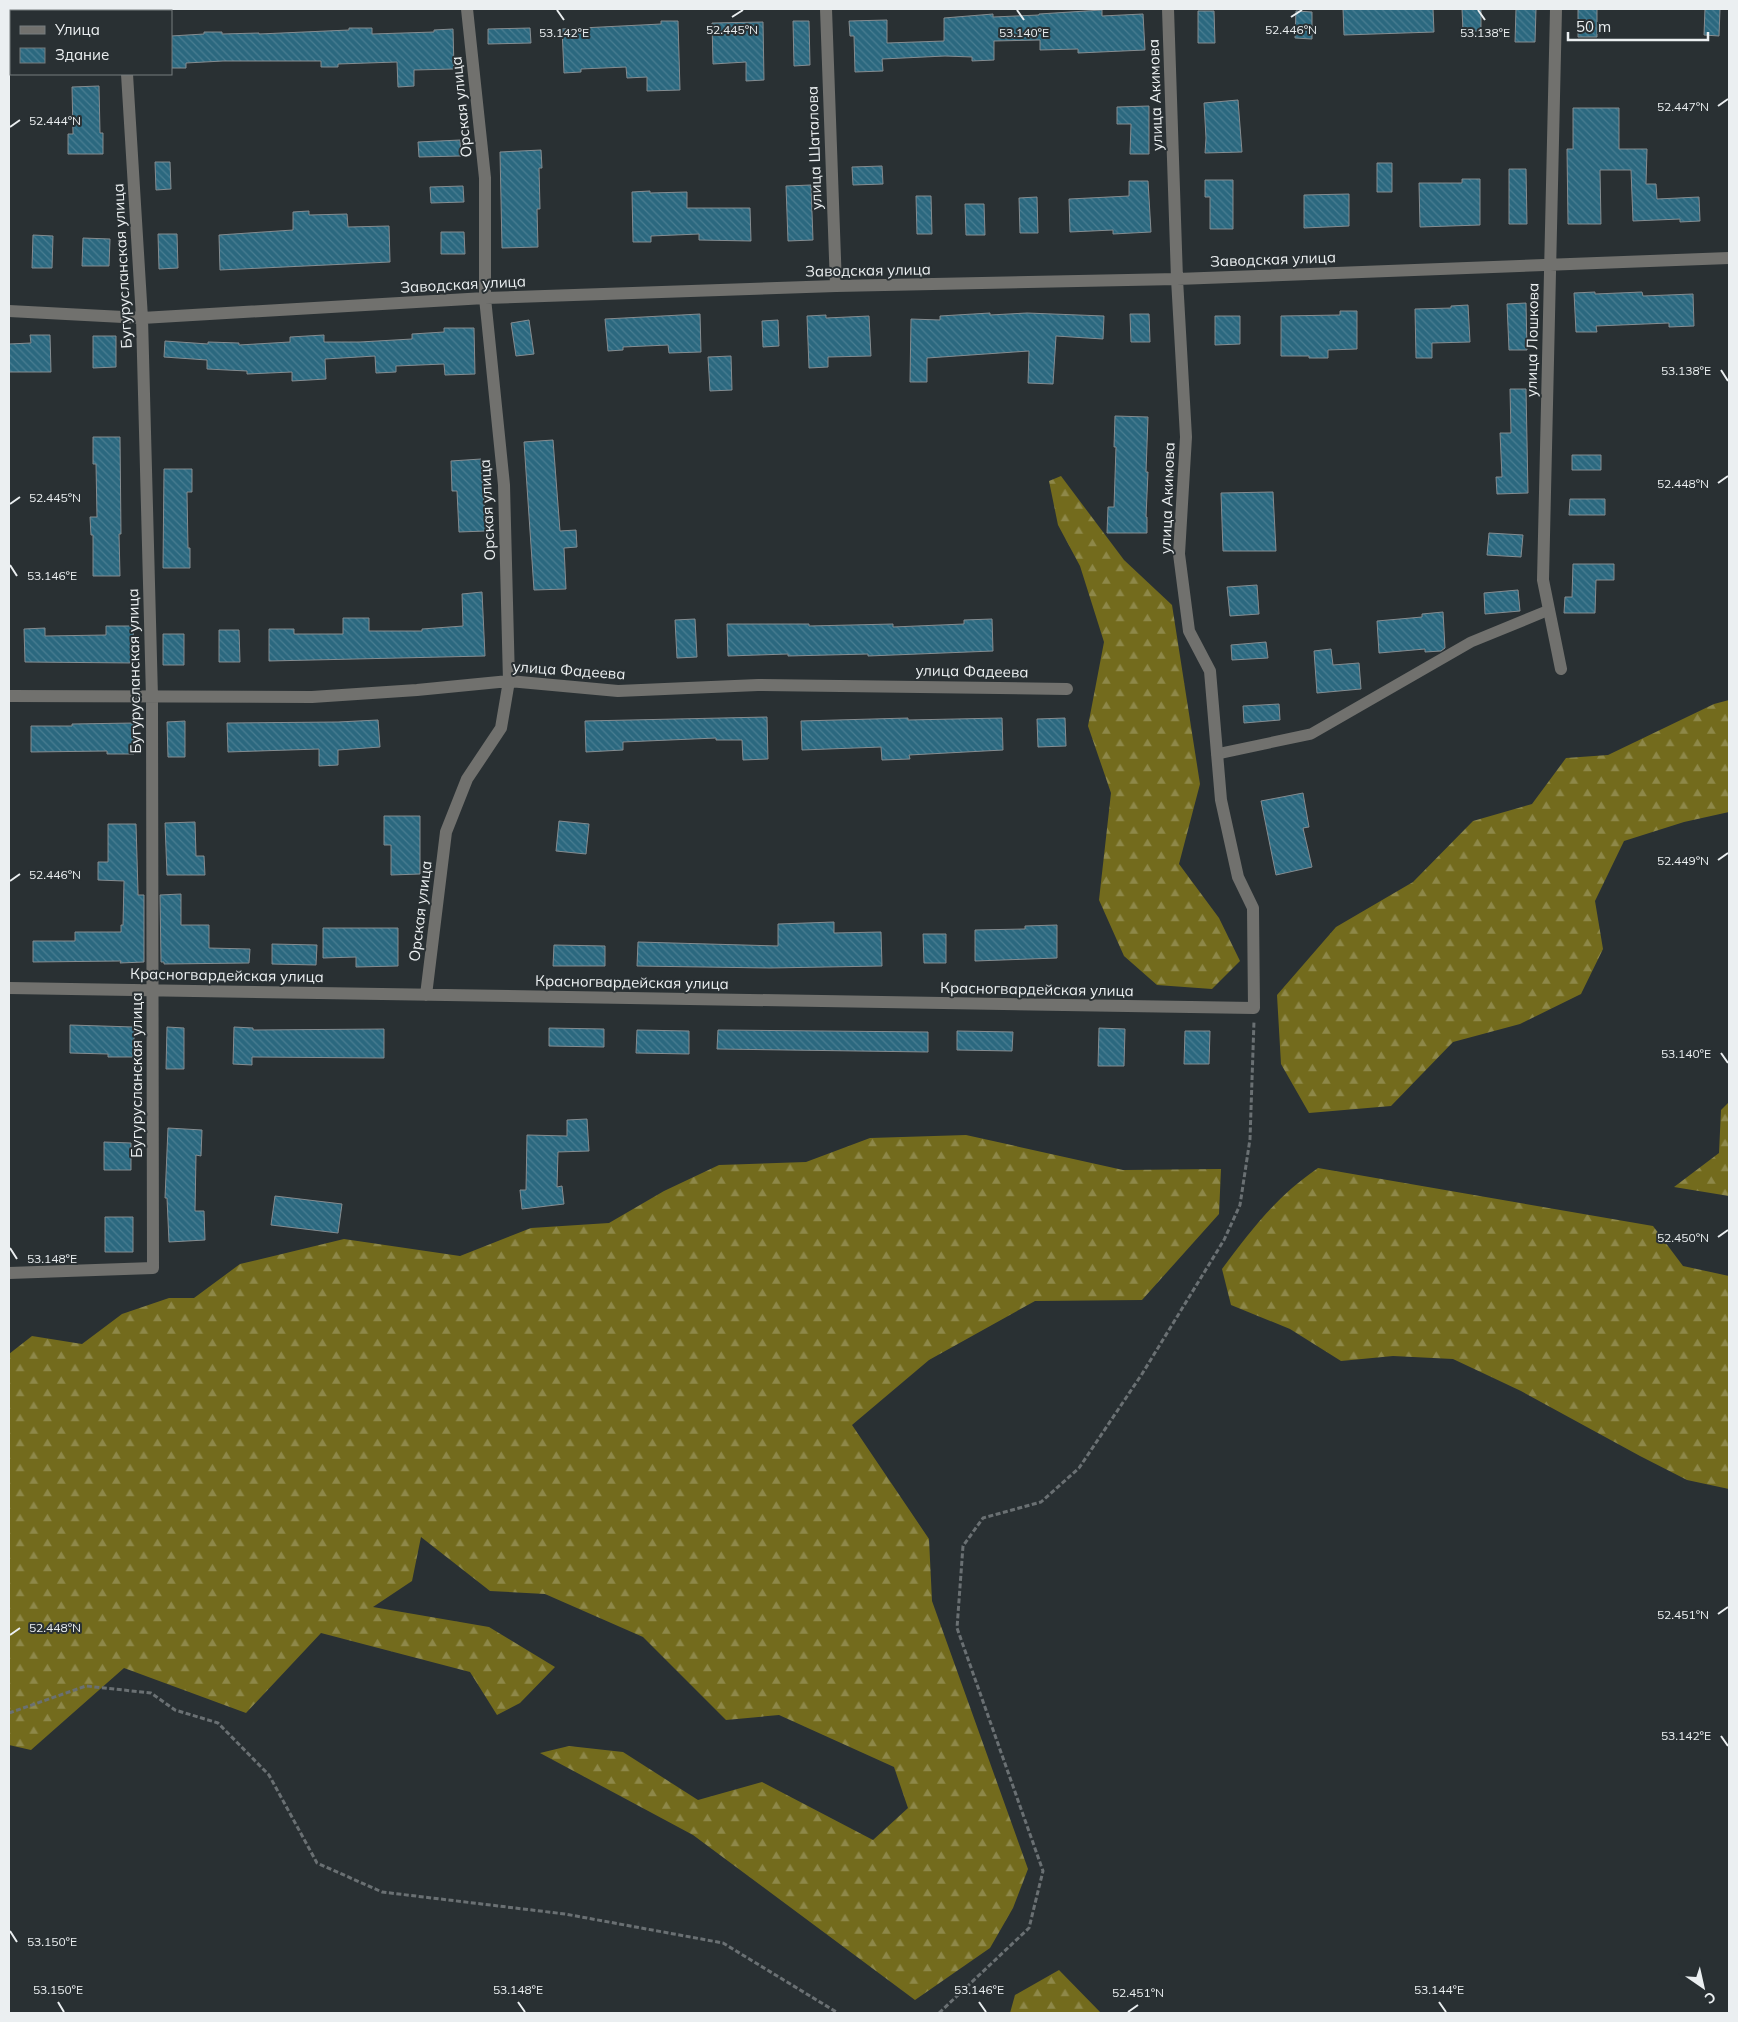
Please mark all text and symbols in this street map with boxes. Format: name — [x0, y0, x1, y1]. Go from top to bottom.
legend — [10, 10, 172, 75]
scale bar — [1568, 10, 1708, 42]
text: 50 m — [1576, 17, 1611, 36]
text: Улица — [54, 20, 100, 39]
text: 52.445°N — [706, 22, 758, 37]
text: 52.446°N — [1265, 22, 1317, 37]
text: 53.142°E — [539, 25, 589, 40]
text: 53.140°E — [999, 25, 1049, 40]
text: 53.138°E — [1460, 25, 1510, 40]
street label: улица Акимова — [1144, 39, 1166, 151]
text: Здание — [55, 45, 109, 64]
street label: Орская улица — [446, 56, 476, 158]
street label: улица Шаталова — [802, 86, 826, 210]
text: 52.447°N — [1657, 99, 1709, 114]
text: 52.444°N — [29, 113, 81, 128]
street label: Бугурусланская улица — [108, 183, 136, 349]
street label: Заводская улица — [1210, 247, 1336, 271]
street label: Заводская улица — [805, 259, 931, 281]
street label: Заводская улица — [400, 271, 526, 297]
street label: улица Лошкова — [1522, 283, 1542, 397]
text: 53.138°E — [1661, 363, 1711, 378]
street label: улица Акимова — [1156, 442, 1178, 554]
street label: Орская улица — [475, 459, 499, 561]
text: 52.448°N — [1657, 476, 1709, 491]
text: 52.445°N — [29, 490, 81, 505]
text: 53.146°E — [27, 568, 77, 583]
street label: Бугурусланская улица — [123, 588, 145, 754]
street label: улица Фадеева — [512, 657, 626, 683]
street label: улица Фадеева — [915, 661, 1029, 681]
text: 52.449°N — [1657, 853, 1709, 868]
street label: Орская улица — [404, 860, 436, 962]
text: 52.446°N — [29, 867, 81, 882]
street label: Красногвардейская улица — [130, 964, 324, 986]
street label: Красногвардейская улица — [535, 971, 729, 993]
street label: Красногвардейская улица — [940, 978, 1134, 1000]
street label: Бугурусланская улица — [127, 992, 146, 1158]
text: 53.140°E — [1661, 1046, 1711, 1061]
text: 52.450°N — [1657, 1230, 1709, 1245]
text: 53.148°E — [27, 1251, 77, 1266]
text: 52.451°N — [1657, 1607, 1709, 1622]
text: 52.448°N — [29, 1620, 81, 1635]
text: 53.142°E — [1661, 1728, 1711, 1743]
text: 53.150°E — [27, 1934, 77, 1949]
north arrow — [1678, 1962, 1728, 2012]
text: 53.150°E — [33, 1982, 83, 1997]
text: 53.148°E — [493, 1982, 543, 1997]
text: 53.146°E — [954, 1982, 1004, 1997]
text: 53.144°E — [1414, 1982, 1464, 1997]
text: 52.451°N — [1112, 1985, 1164, 2000]
text: С — [1701, 1988, 1719, 2008]

